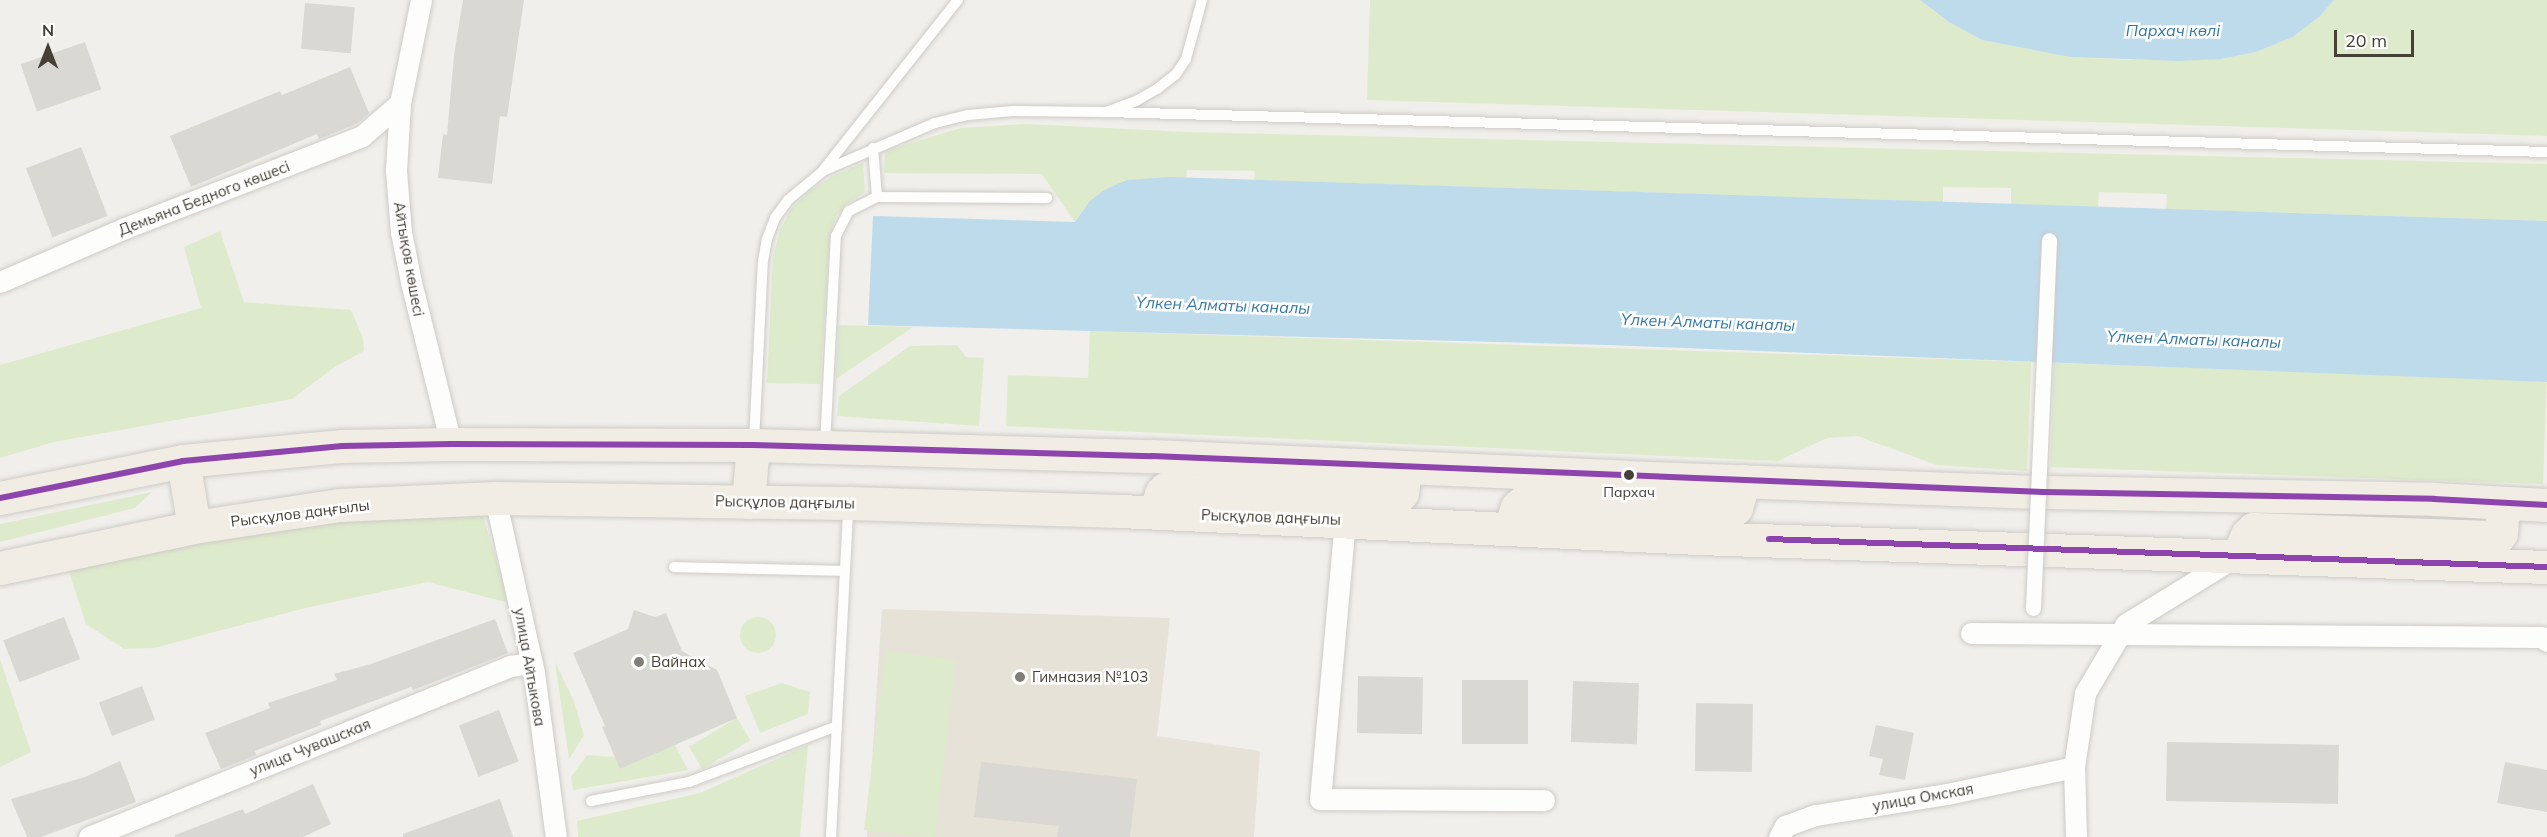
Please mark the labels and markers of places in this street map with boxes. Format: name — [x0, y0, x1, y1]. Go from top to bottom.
marker: Пархач — [1623, 469, 1635, 481]
place label: Пархач — [1603, 484, 1655, 500]
place label: Вайнах — [651, 653, 706, 671]
marker: Вайнах — [632, 655, 646, 669]
place label: Гимназия №103 — [1032, 668, 1148, 686]
marker: Гимназия №103 — [1013, 670, 1027, 684]

